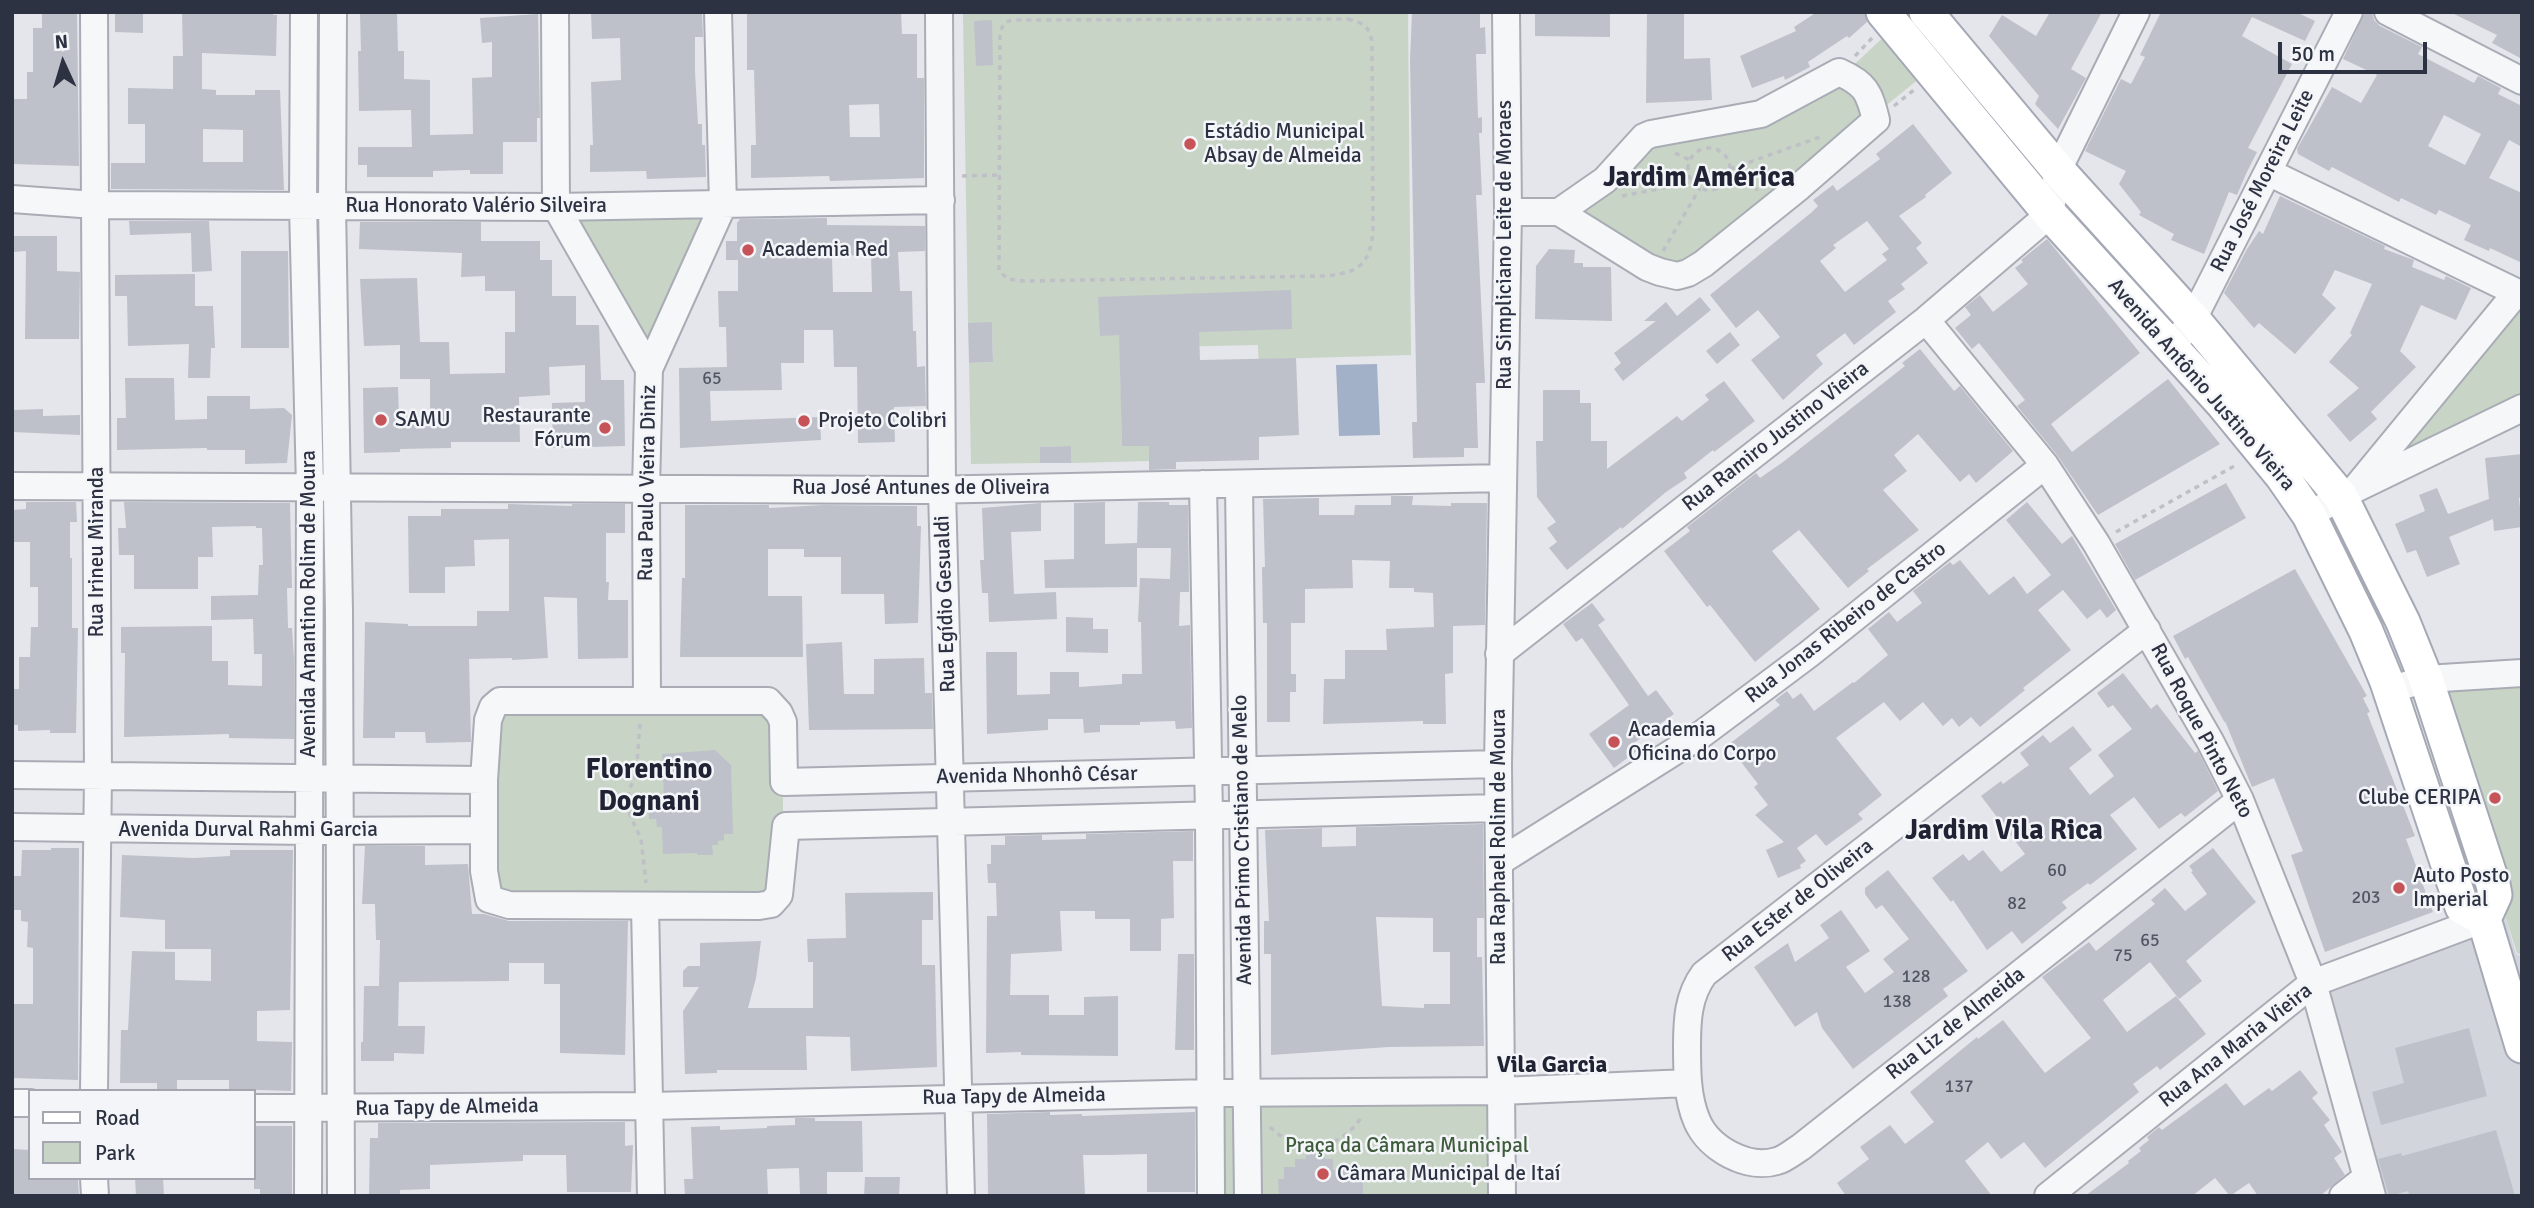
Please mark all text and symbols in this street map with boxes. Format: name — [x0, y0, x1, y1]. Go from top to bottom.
north arrow — [28, 28, 98, 98]
scale bar — [2282, 28, 2431, 72]
text: N — [54, 30, 69, 54]
text: 50 m — [2291, 41, 2335, 67]
street label: Rua José Moreira Leite — [2206, 85, 2320, 277]
street label: Rua Simpliciano Leite de Moraes — [1492, 100, 1518, 390]
place label: Estádio Municipal Absay de Almeida — [1204, 119, 1365, 169]
marker: Estádio Municipal Absay de Almeida — [1182, 136, 1198, 152]
district label: Jardim América — [1603, 162, 1795, 196]
street label: Rua Honorato Valério Silveira — [345, 193, 607, 219]
place label: Academia Red — [762, 237, 888, 263]
marker: Academia Red — [740, 242, 756, 258]
street label: Avenida Antônio Justino Vieira — [2102, 274, 2300, 496]
street label: Rua Ramiro Justino Vieira — [1678, 356, 1874, 518]
house number: 65 — [702, 368, 722, 390]
street label: Rua Paulo Vieira Diniz — [634, 384, 662, 582]
place label: Restaurante Fórum — [482, 403, 591, 453]
place label: SAMU — [395, 407, 450, 433]
place label: Projeto Colibri — [818, 408, 947, 434]
marker: SAMU — [373, 412, 389, 428]
marker: Projeto Colibri — [796, 413, 812, 429]
marker: Restaurante Fórum — [597, 420, 613, 436]
street label: Avenida Amantino Rolim de Moura — [296, 450, 322, 758]
street label: Rua Irineu Miranda — [84, 466, 110, 638]
street label: Rua José Antunes de Oliveira — [792, 475, 1050, 501]
street label: Rua Egídio Gesualdi — [930, 515, 962, 693]
street label: Rua Jonas Ribeiro de Castro — [1741, 537, 1951, 709]
street label: Rua Roque Pinto Neto — [2144, 639, 2258, 823]
street label: Avenida Primo Cristiano de Melo — [1228, 694, 1258, 986]
street label: Rua Raphael Rolim de Moura — [1486, 709, 1512, 965]
place label: Academia Oficina do Corpo — [1628, 717, 1777, 767]
marker: Academia Oficina do Corpo — [1606, 734, 1622, 750]
district label: Florentino Dognani — [586, 754, 712, 820]
street label: Avenida Nhonhô César — [936, 762, 1138, 790]
place label: Clube CERIPA — [2358, 785, 2481, 811]
marker: Clube CERIPA — [2487, 790, 2503, 806]
district label: Jardim Vila Rica — [1905, 815, 2103, 849]
street label: Avenida Durval Rahmi Garcia — [118, 817, 378, 843]
street label: Rua Ester de Oliveira — [1717, 834, 1879, 968]
house number: 60 — [2047, 860, 2067, 882]
place label: Auto Posto Imperial — [2413, 863, 2509, 913]
marker: Auto Posto Imperial — [2391, 880, 2407, 896]
house number: 203 — [2351, 887, 2381, 909]
house number: 82 — [2007, 893, 2027, 915]
house number: 65 — [2140, 930, 2160, 952]
house number: 75 — [2113, 945, 2133, 967]
street label: Rua Liz de Almeida — [1882, 962, 2030, 1086]
house number: 128 — [1901, 966, 1931, 988]
street label: Rua Ana Maria Vieira — [2154, 978, 2318, 1114]
house number: 138 — [1882, 991, 1912, 1013]
district label: Vila Garcia — [1497, 1052, 1607, 1080]
house number: 137 — [1944, 1076, 1974, 1098]
street label: Rua Tapy de Almeida — [922, 1083, 1106, 1111]
legend — [28, 1089, 256, 1180]
street label: Rua Tapy de Almeida — [355, 1094, 539, 1122]
text: Road — [95, 1105, 140, 1131]
park label: Praça da Câmara Municipal — [1285, 1133, 1529, 1159]
text: Park — [95, 1140, 135, 1166]
place label: Câmara Municipal de Itaí — [1337, 1161, 1561, 1187]
marker: Câmara Municipal de Itaí — [1315, 1166, 1331, 1182]

